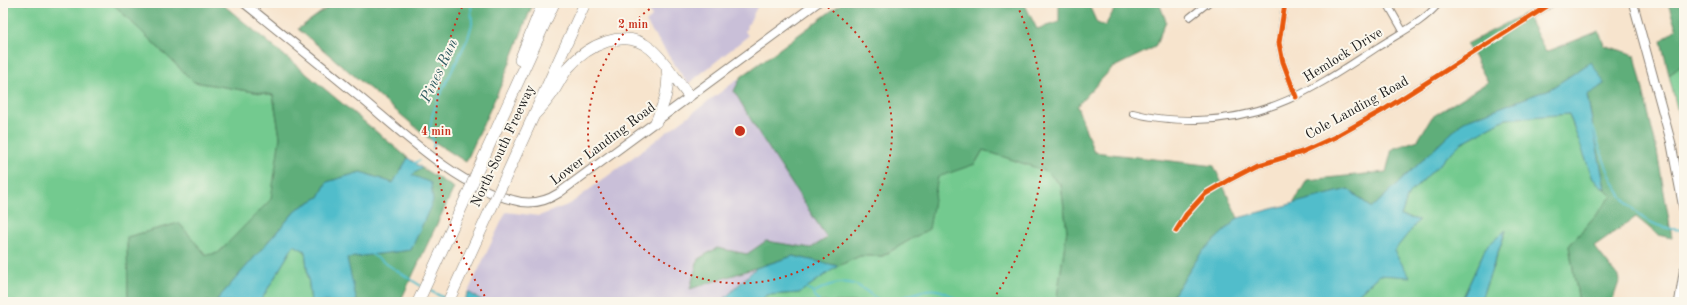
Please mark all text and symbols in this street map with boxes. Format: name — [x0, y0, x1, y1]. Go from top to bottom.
text: 2 min — [618, 19, 648, 31]
street label: Hemlock Drive — [1301, 25, 1385, 85]
water label: Pines Run — [418, 37, 461, 106]
street label: Cole Landing Road — [1303, 74, 1411, 142]
street label: North-South Freeway — [468, 82, 538, 209]
street label: Lower Landing Road — [548, 100, 658, 188]
centre of rings — [733, 124, 747, 138]
text: 4 min — [421, 126, 451, 138]

